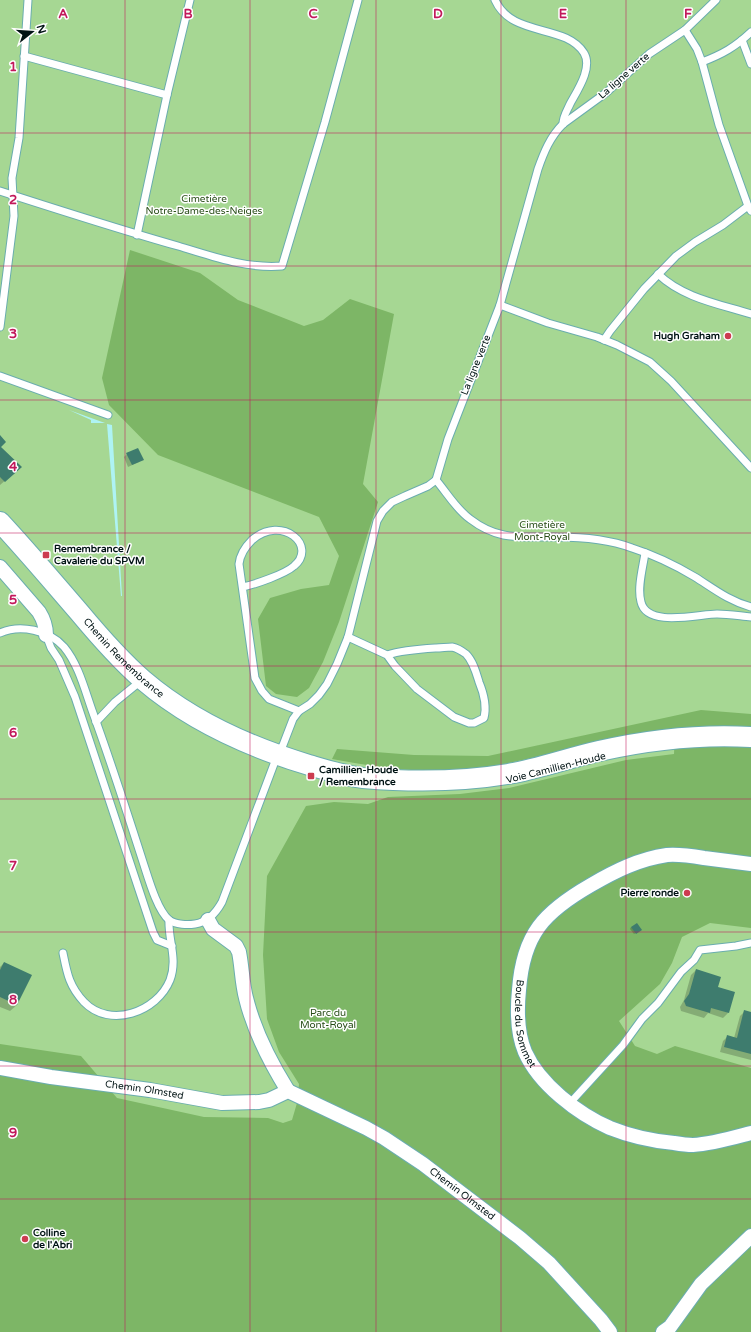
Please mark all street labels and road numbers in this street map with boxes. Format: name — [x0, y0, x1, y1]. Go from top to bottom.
street label: La ligne verte — [596, 50, 652, 101]
street label: La ligne verte — [458, 333, 494, 397]
street label: Chemin Remembrance — [81, 616, 167, 701]
street label: Voie Camillien-Houde — [505, 750, 607, 786]
street label: Boucle du Sommet — [512, 979, 538, 1070]
street label: Chemin Olmsted — [104, 1078, 185, 1102]
street label: Chemin Olmsted — [427, 1165, 497, 1223]

